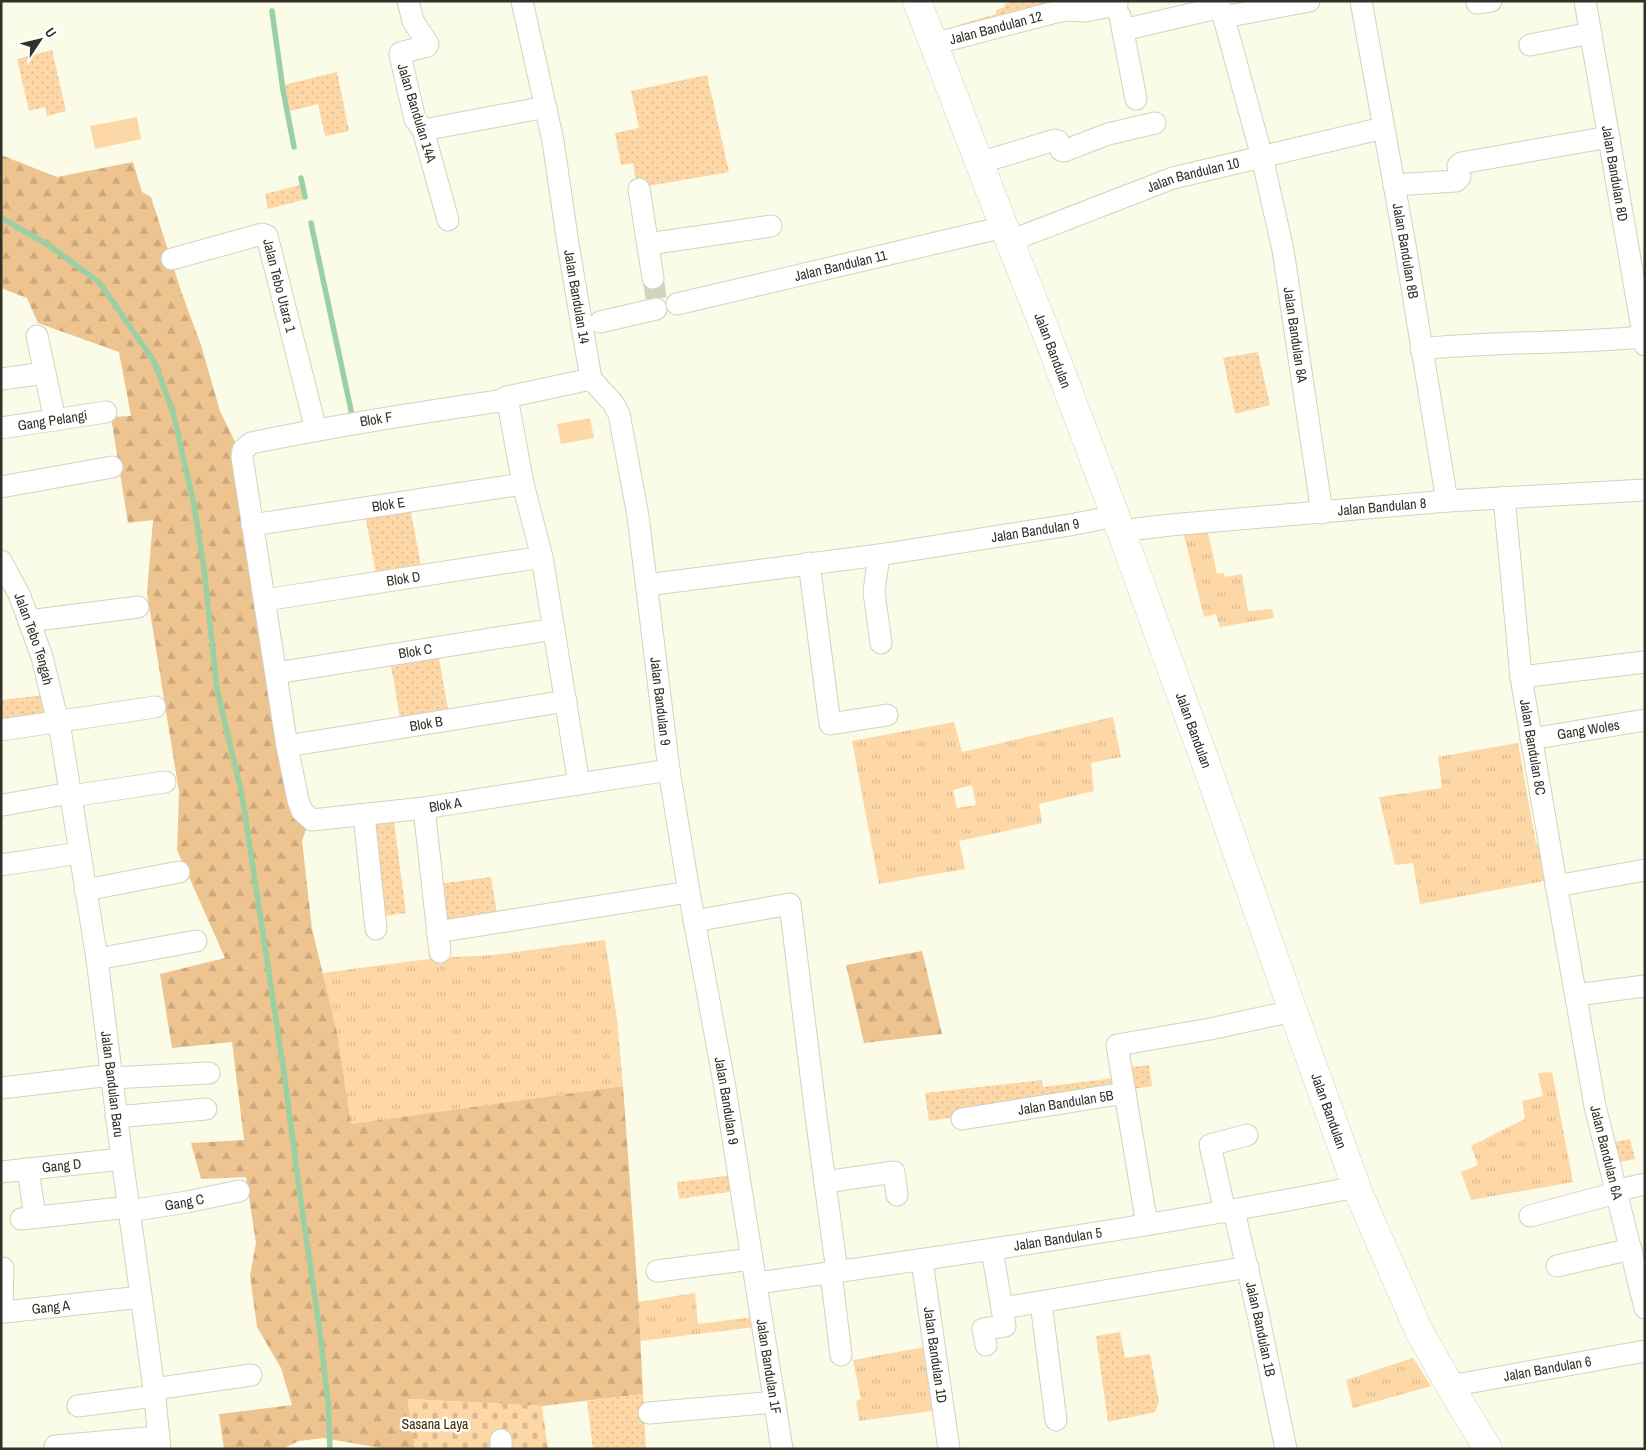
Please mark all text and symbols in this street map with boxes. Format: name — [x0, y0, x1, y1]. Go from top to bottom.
street label: Jalan Bandulan 12 — [948, 7, 1044, 48]
north arrow — [15, 15, 65, 65]
text: U — [41, 24, 60, 41]
street label: Jalan Bandulan 14A — [393, 61, 441, 165]
street label: Jalan Bandulan 8D — [1598, 124, 1632, 223]
street label: Jalan Bandulan 10 — [1144, 154, 1241, 196]
street label: Jalan Bandulan 8B — [1389, 202, 1423, 300]
street label: Jalan Tebo Utara 1 — [259, 237, 300, 335]
street label: Jalan Bandulan 11 — [793, 246, 889, 285]
street label: Jalan Bandulan 14 — [560, 248, 594, 346]
street label: Jalan Bandulan 8A — [1280, 286, 1312, 384]
street label: Jalan Bandulan — [1030, 310, 1075, 391]
street label: Gang Pelangi — [16, 406, 89, 434]
street label: Blok F — [359, 408, 393, 430]
street label: Blok E — [371, 493, 406, 516]
street label: Jalan Bandulan 8 — [1337, 494, 1427, 519]
street label: Jalan Bandulan 9 — [990, 514, 1081, 546]
street label: Blok D — [385, 567, 421, 590]
street label: Jalan Tebo Tengah — [10, 590, 57, 687]
street label: Blok C — [397, 639, 433, 662]
street label: Jalan Bandulan 9 — [646, 656, 675, 747]
street label: Jalan Bandulan — [1172, 690, 1216, 770]
street label: Jalan Bandulan 8C — [1516, 698, 1550, 797]
street label: Blok B — [408, 712, 444, 735]
street label: Gang Woles — [1556, 715, 1621, 744]
street label: Blok A — [428, 793, 463, 816]
street label: Jalan Bandulan Baru — [97, 1030, 128, 1138]
street label: Jalan Bandulan 9 — [710, 1055, 743, 1146]
street label: Jalan Bandulan — [1307, 1071, 1351, 1151]
street label: Jalan Bandulan 5B — [1017, 1086, 1115, 1119]
street label: Jalan Bandulan 6A — [1586, 1103, 1627, 1202]
street label: Gang D — [41, 1154, 82, 1177]
street label: Gang C — [163, 1190, 206, 1214]
street label: Jalan Bandulan 5 — [1013, 1223, 1103, 1255]
street label: Jalan Bandulan 1B — [1242, 1280, 1280, 1378]
street label: Gang A — [31, 1296, 71, 1318]
street label: Jalan Bandulan 1D — [920, 1306, 951, 1404]
street label: Jalan Bandulan 1F — [753, 1318, 785, 1415]
street label: Jalan Bandulan 6 — [1502, 1352, 1593, 1385]
park label: Sasana Laya — [401, 1415, 469, 1433]

